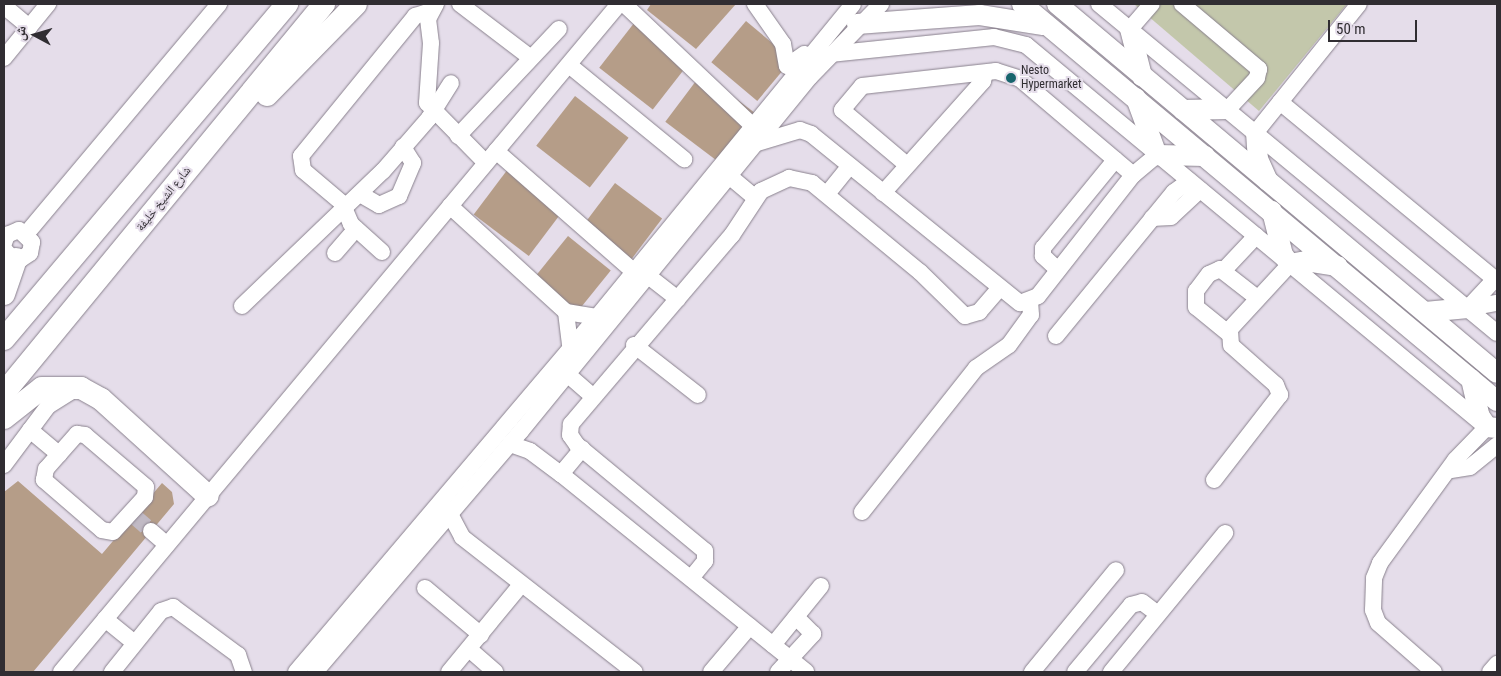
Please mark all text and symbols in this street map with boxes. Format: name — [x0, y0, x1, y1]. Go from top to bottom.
north arrow — [10, 10, 60, 60]
scale bar — [1331, 10, 1420, 42]
text: 50 m — [1336, 20, 1366, 38]
text: ش — [11, 25, 29, 42]
place label: Nesto Hypermarket — [1021, 64, 1082, 92]
marker: Nesto Hypermarket — [1005, 72, 1017, 84]
street label: شارع الشيخ خليفة — [134, 164, 194, 234]

